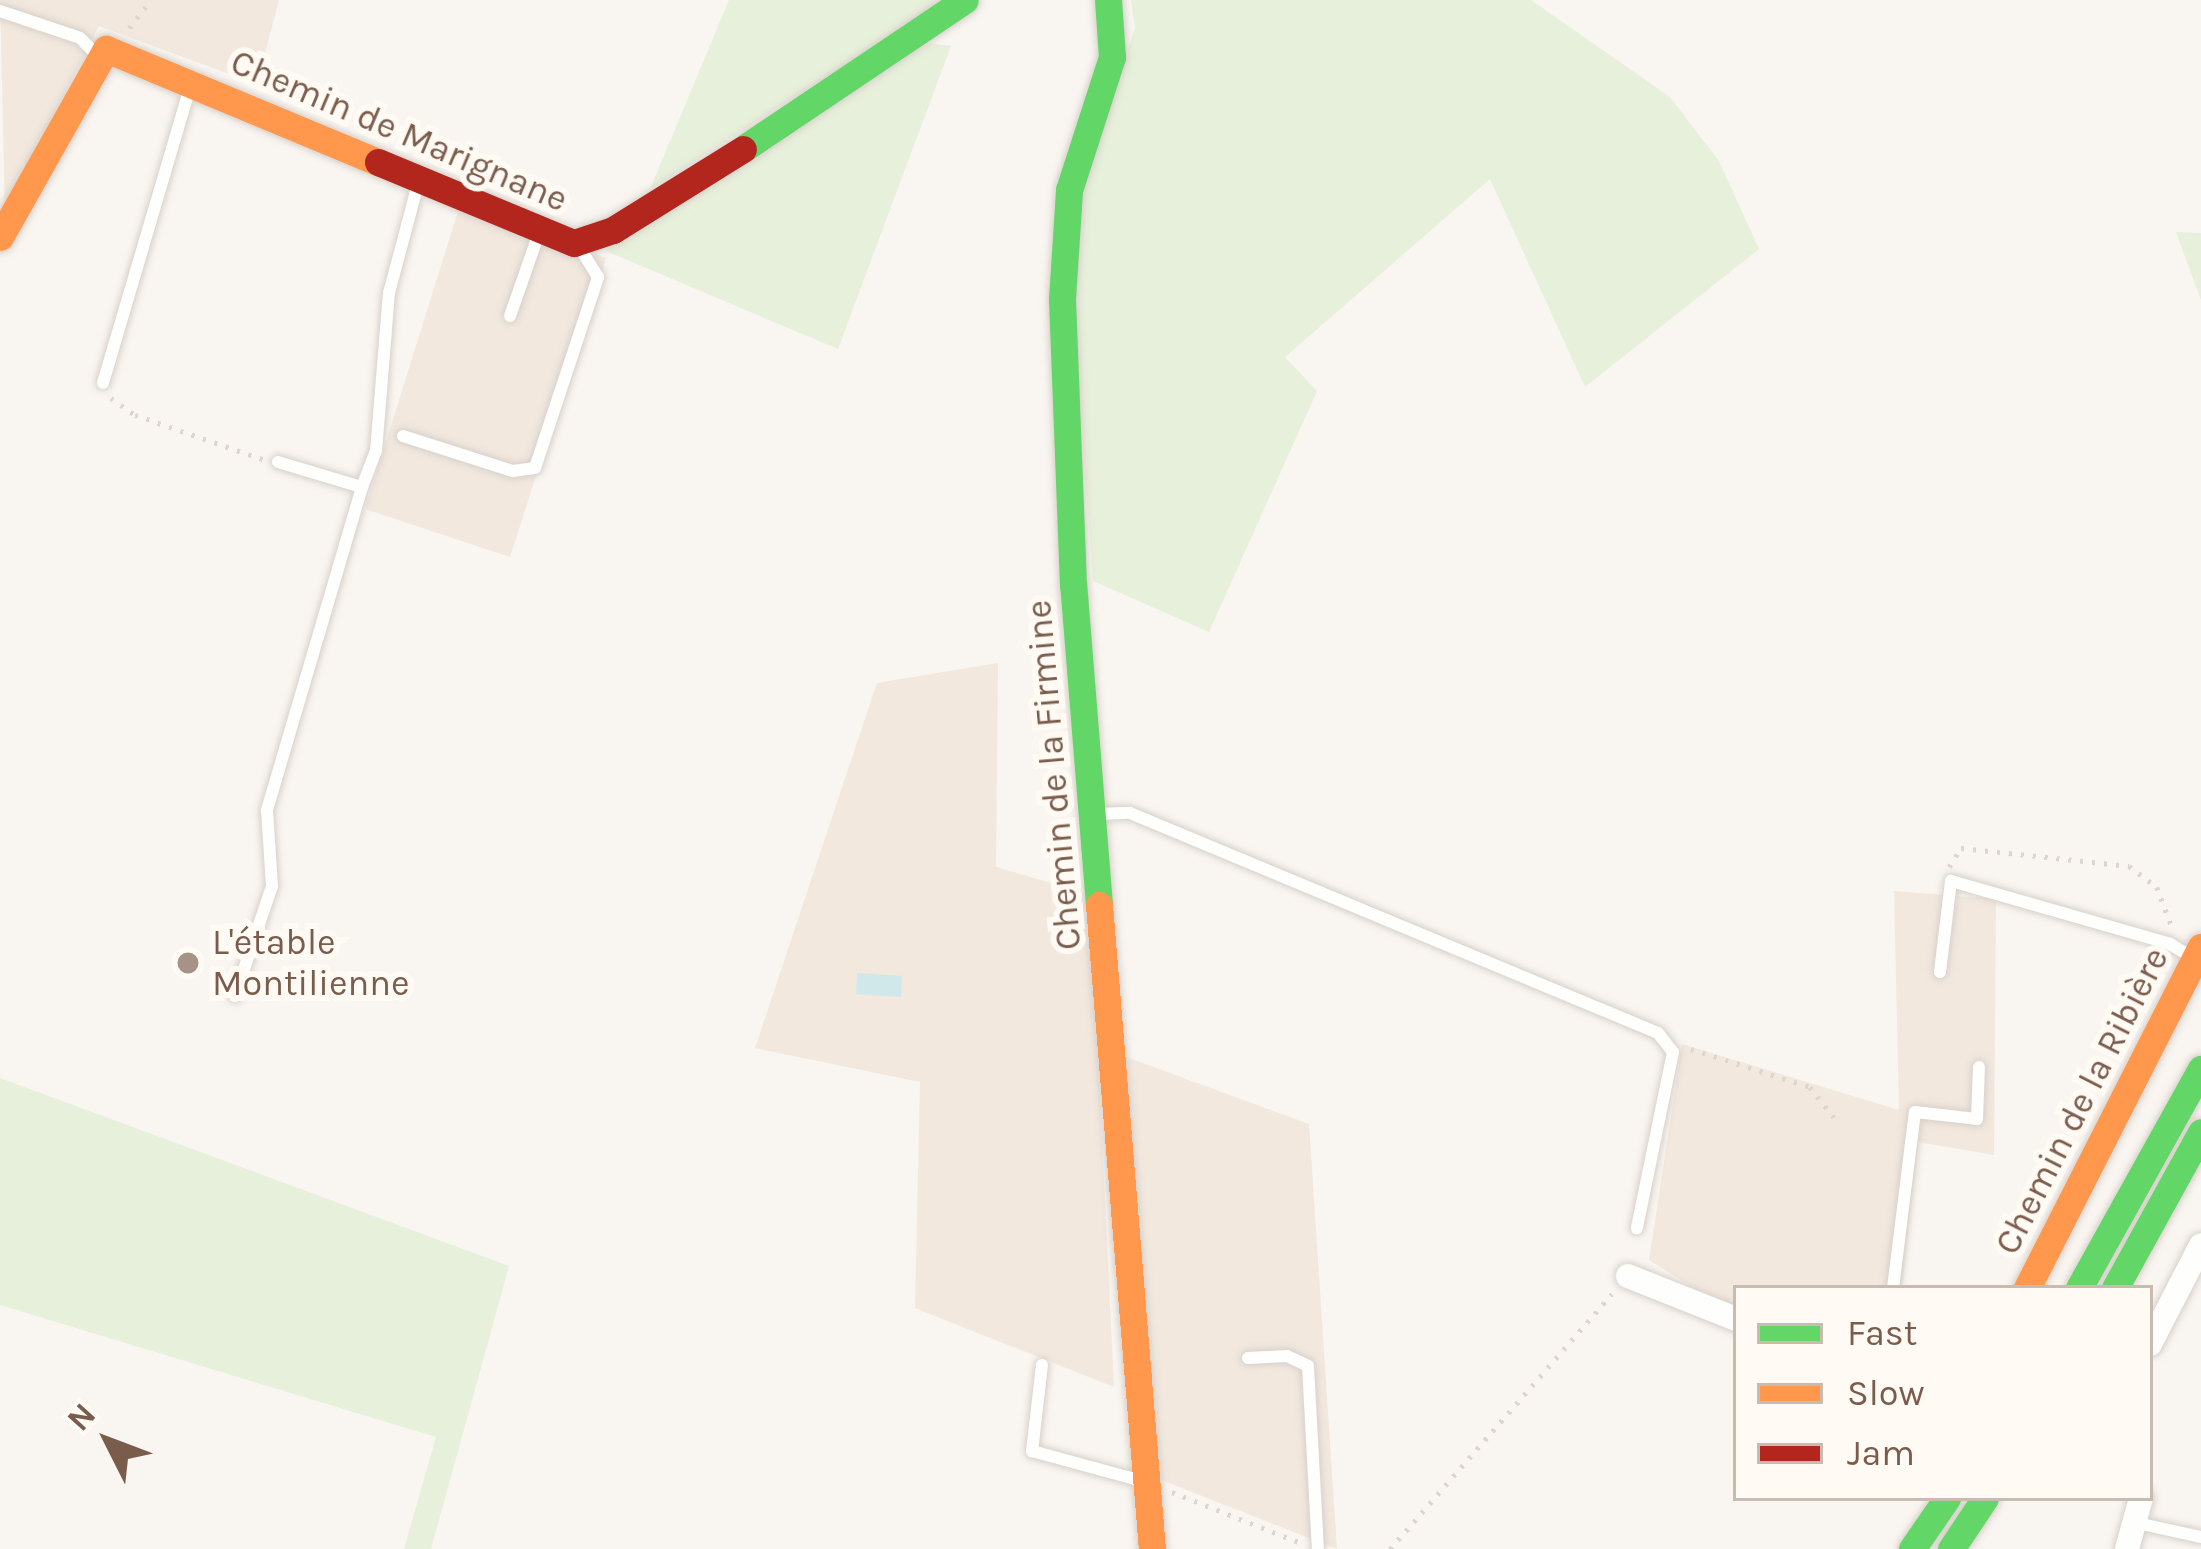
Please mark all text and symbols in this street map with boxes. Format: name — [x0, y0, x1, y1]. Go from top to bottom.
street label: Chemin de Marignane — [224, 41, 574, 221]
street label: Chemin de la Firmine — [1017, 598, 1091, 952]
place label: L'étable Montilienne — [212, 920, 409, 1005]
street label: Chemin de la Ribière — [1986, 940, 2178, 1262]
marker: L'étable Montilienne — [175, 950, 201, 976]
legend — [1733, 1285, 2153, 1501]
text: Fast — [1847, 1312, 1917, 1354]
text: Slow — [1847, 1372, 1925, 1414]
north arrow — [48, 1381, 168, 1501]
text: N — [59, 1395, 103, 1438]
text: Jam — [1847, 1432, 1915, 1474]

